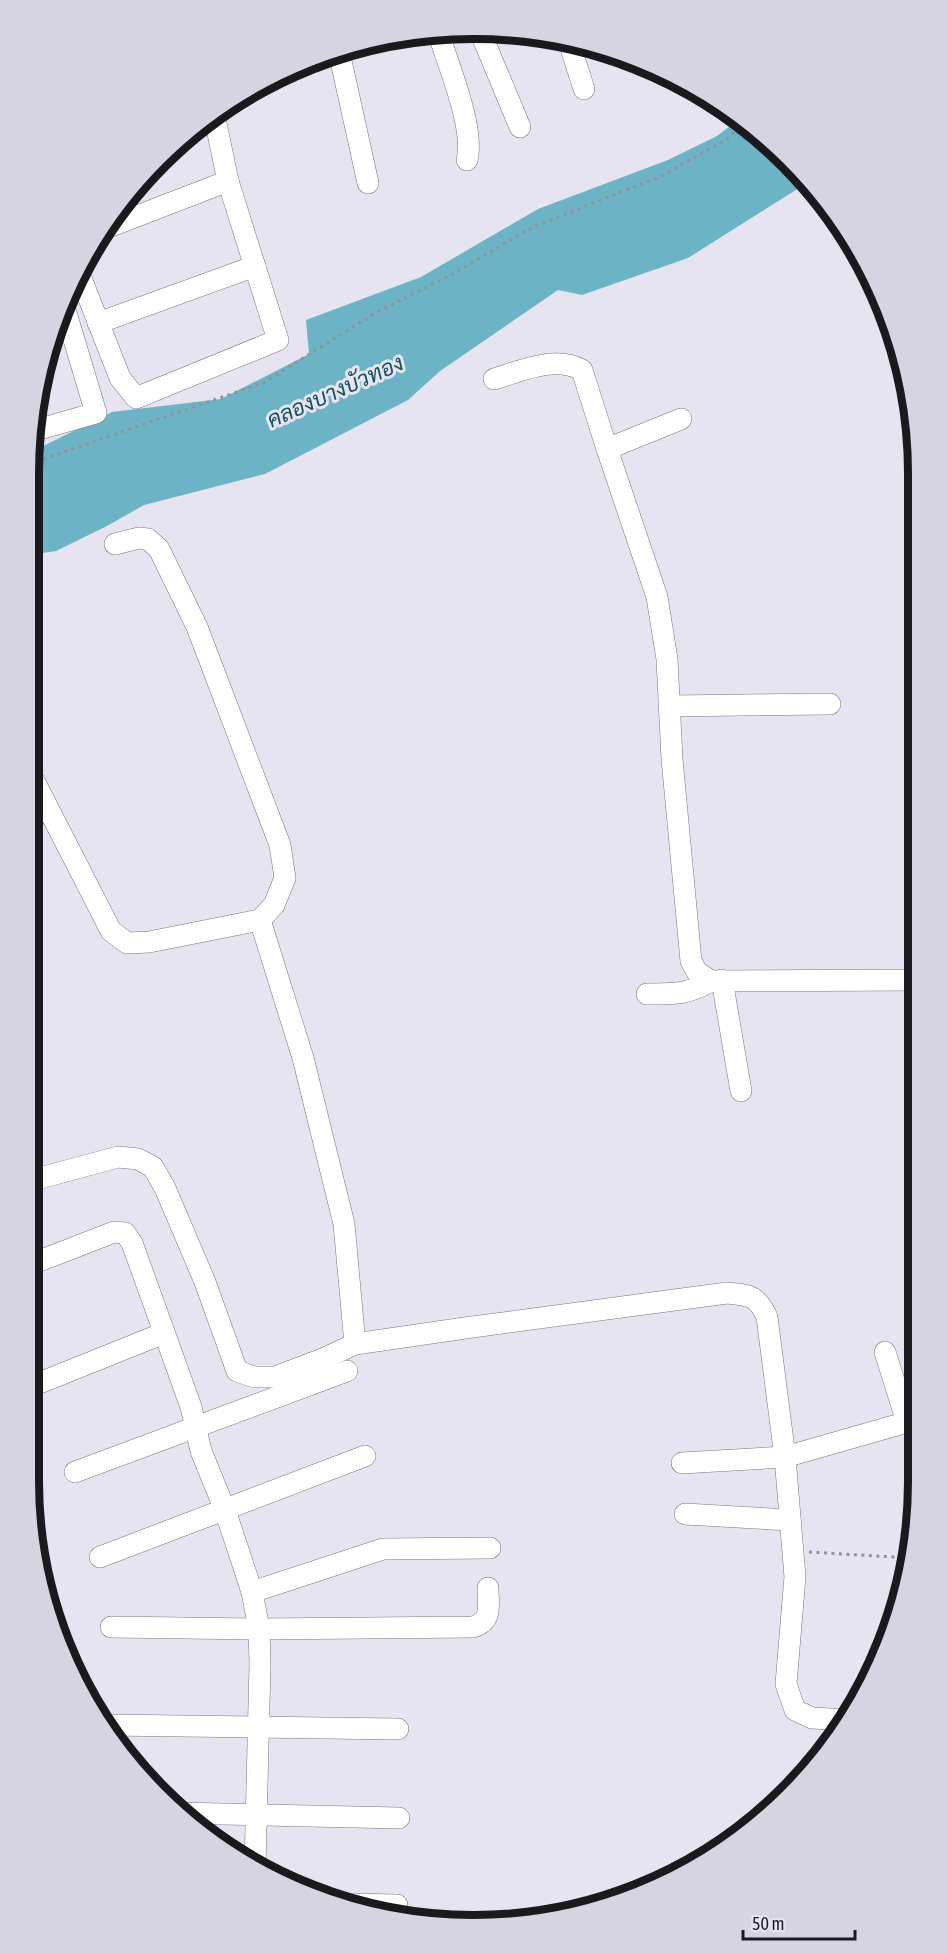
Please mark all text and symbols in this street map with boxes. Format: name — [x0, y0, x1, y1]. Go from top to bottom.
water label: คลองบางบัวทอง — [263, 349, 407, 433]
scale bar — [743, 1903, 856, 1941]
text: 50 m — [752, 1913, 784, 1934]

